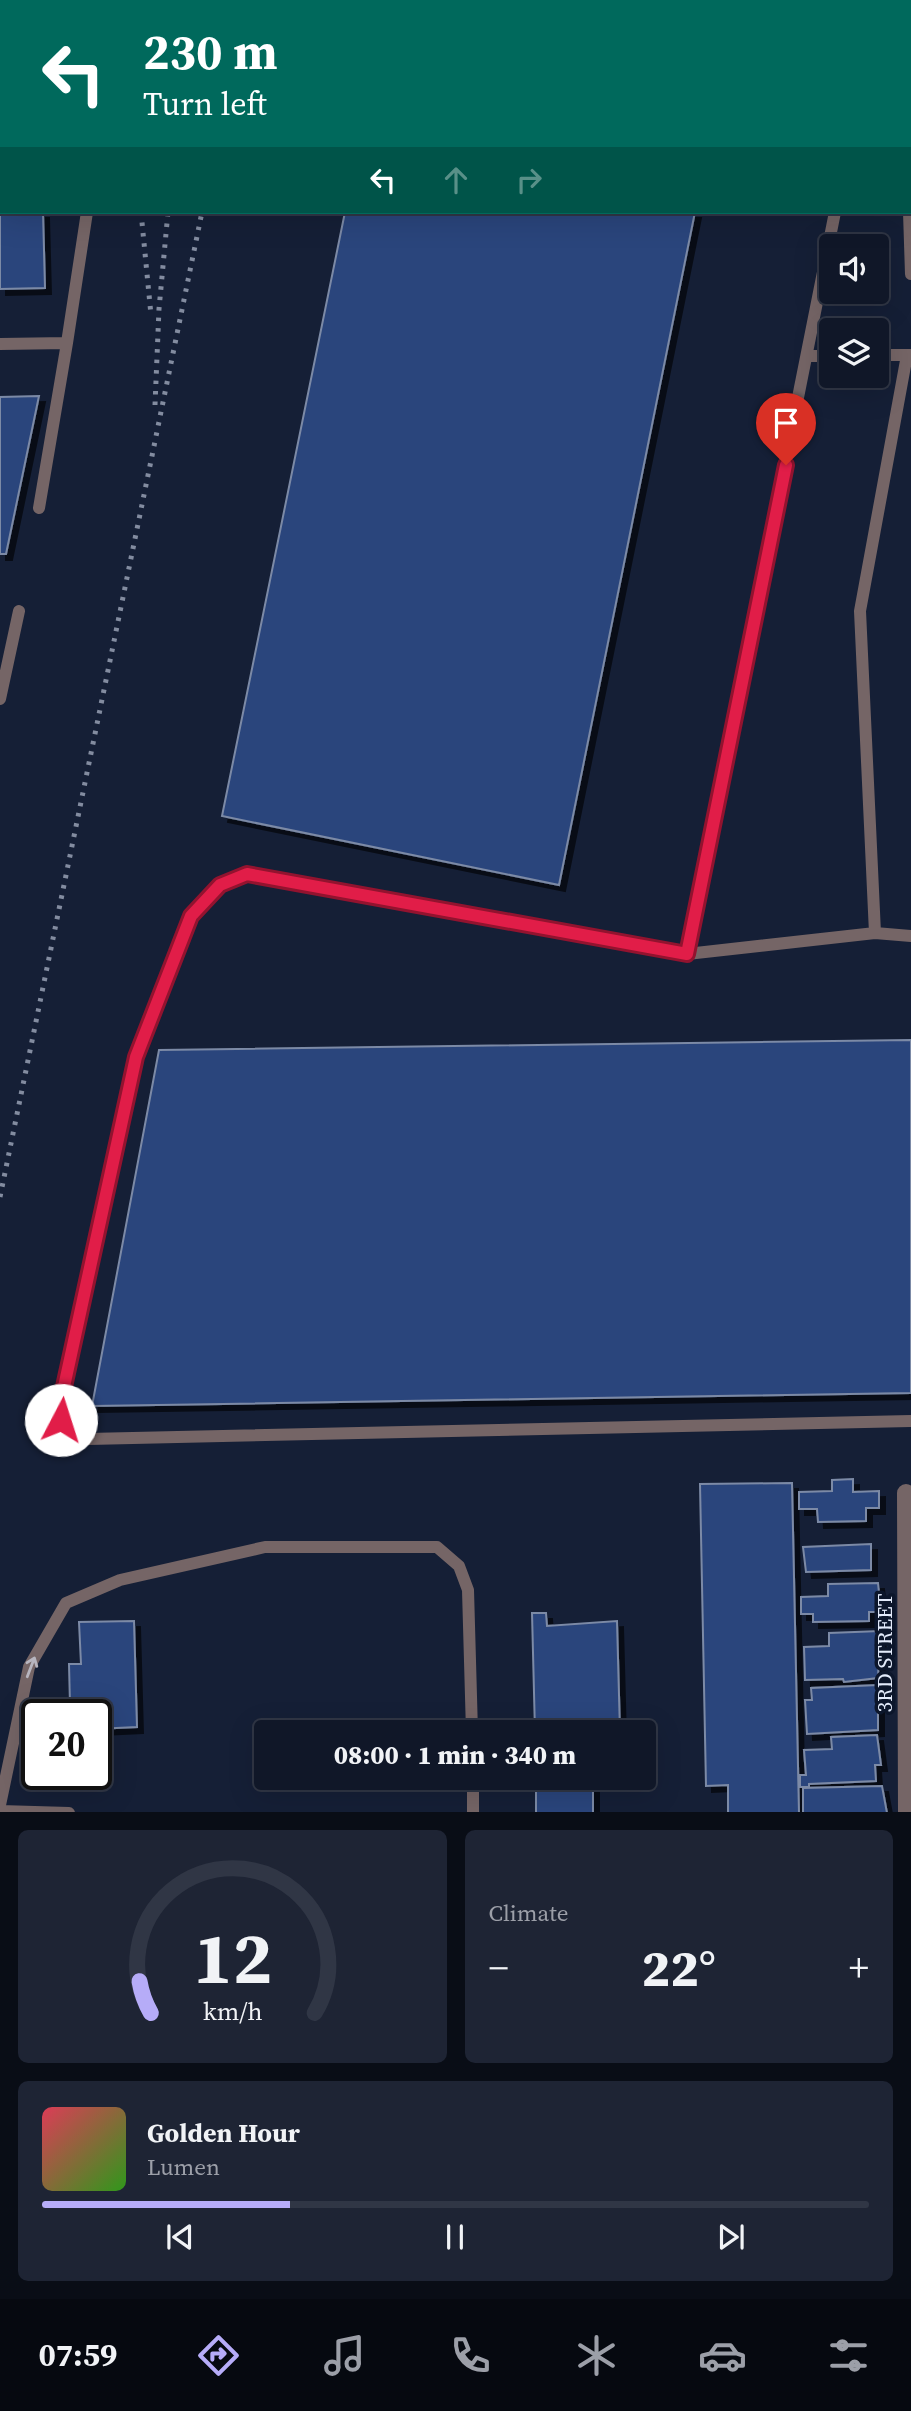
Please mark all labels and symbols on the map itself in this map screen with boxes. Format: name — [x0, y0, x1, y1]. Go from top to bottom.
pin — [756, 393, 816, 465]
position arrow — [24, 1383, 98, 1457]
street label: 3RD STREET — [870, 1593, 899, 1712]
one-way arrow — [25, 1657, 38, 1679]
speed limit sign: 20 — [21, 1699, 112, 1790]

